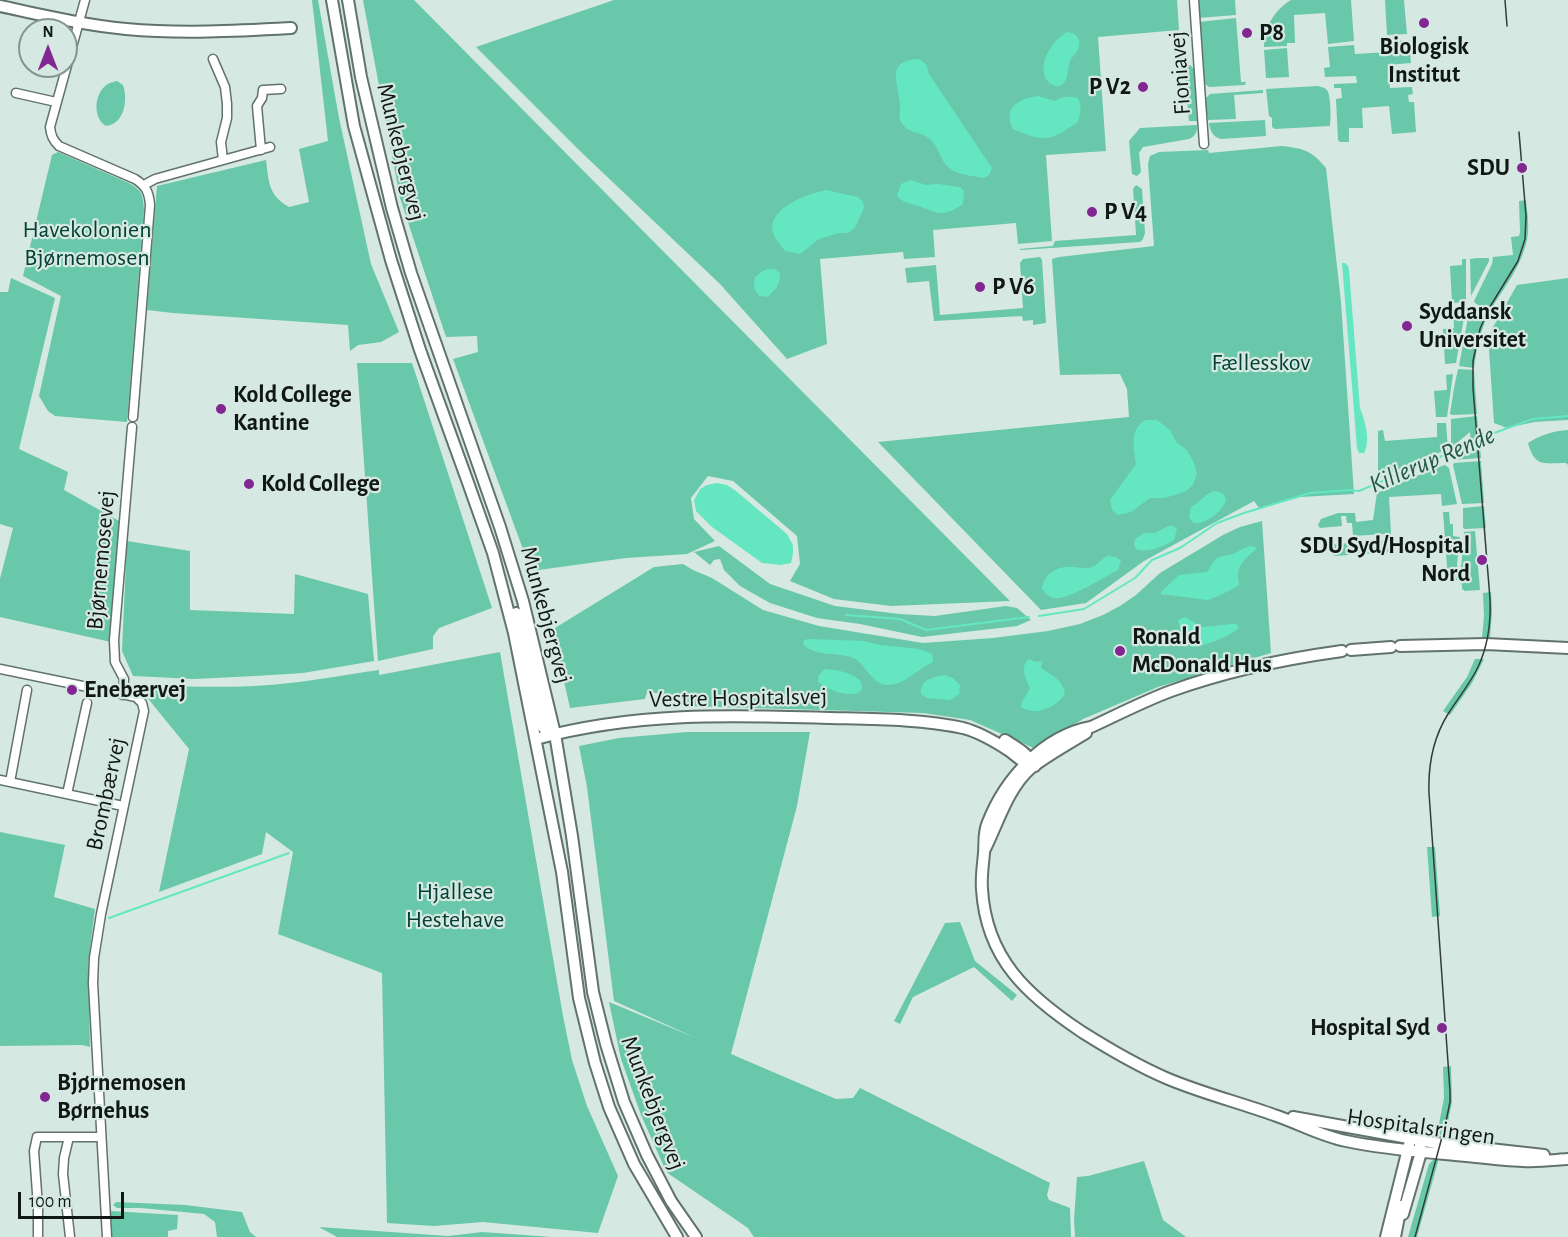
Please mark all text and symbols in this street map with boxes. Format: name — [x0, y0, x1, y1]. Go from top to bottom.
marker: Biologisk Institut — [1417, 16, 1431, 30]
north arrow — [18, 18, 78, 78]
place label: P8 — [1259, 19, 1284, 47]
text: N — [42, 24, 54, 40]
marker: P8 — [1240, 26, 1254, 40]
street label: Fioniavej — [1163, 30, 1197, 116]
place label: Biologisk Institut — [1379, 33, 1469, 89]
place label: P V2 — [1089, 73, 1131, 101]
street label: Munkebjergvej — [370, 80, 432, 224]
marker: P V2 — [1136, 80, 1150, 94]
place label: SDU — [1467, 154, 1510, 182]
marker: SDU — [1515, 161, 1529, 175]
place label: P V4 — [1104, 198, 1147, 226]
marker: P V4 — [1085, 205, 1099, 219]
park label: Havekolonien Bjørnemosen — [22, 216, 152, 272]
place label: P V6 — [992, 273, 1035, 301]
marker: P V6 — [973, 280, 987, 294]
place label: Syddansk Universitet — [1419, 298, 1526, 354]
marker: Syddansk Universitet — [1400, 319, 1414, 333]
park label: Fællesskov — [1212, 349, 1310, 377]
place label: Kold College Kantine — [233, 381, 352, 437]
marker: Kold College Kantine — [214, 402, 228, 416]
water label: Killerup Rende — [1364, 419, 1500, 501]
place label: Kold College — [261, 470, 380, 498]
marker: Kold College — [242, 477, 256, 491]
street label: Bjørnemosevej — [81, 489, 121, 631]
place label: SDU Syd/Hospital Nord — [1300, 532, 1470, 588]
street label: Munkebjergvej — [514, 543, 578, 687]
marker: SDU Syd/Hospital Nord — [1475, 553, 1489, 567]
place label: Ronald McDonald Hus — [1132, 623, 1272, 679]
marker: Ronald McDonald Hus — [1113, 644, 1127, 658]
place label: Enebærvej — [84, 676, 186, 704]
street label: Vestre Hospitalsvej — [649, 682, 827, 714]
marker: Enebærvej — [65, 683, 79, 697]
street label: Brombærvej — [80, 735, 132, 853]
park label: Hjallese Hestehave — [406, 878, 504, 934]
place label: Hospital Syd — [1310, 1014, 1430, 1042]
marker: Hospital Syd — [1435, 1021, 1449, 1035]
street label: Munkebjergvej — [614, 1032, 692, 1174]
place label: Bjørnemosen Børnehus — [57, 1069, 186, 1125]
marker: Bjørnemosen Børnehus — [38, 1090, 52, 1104]
street label: Hospitalsringen — [1345, 1102, 1497, 1152]
scale bar — [21, 1180, 128, 1218]
text: 100 m — [29, 1193, 72, 1211]

